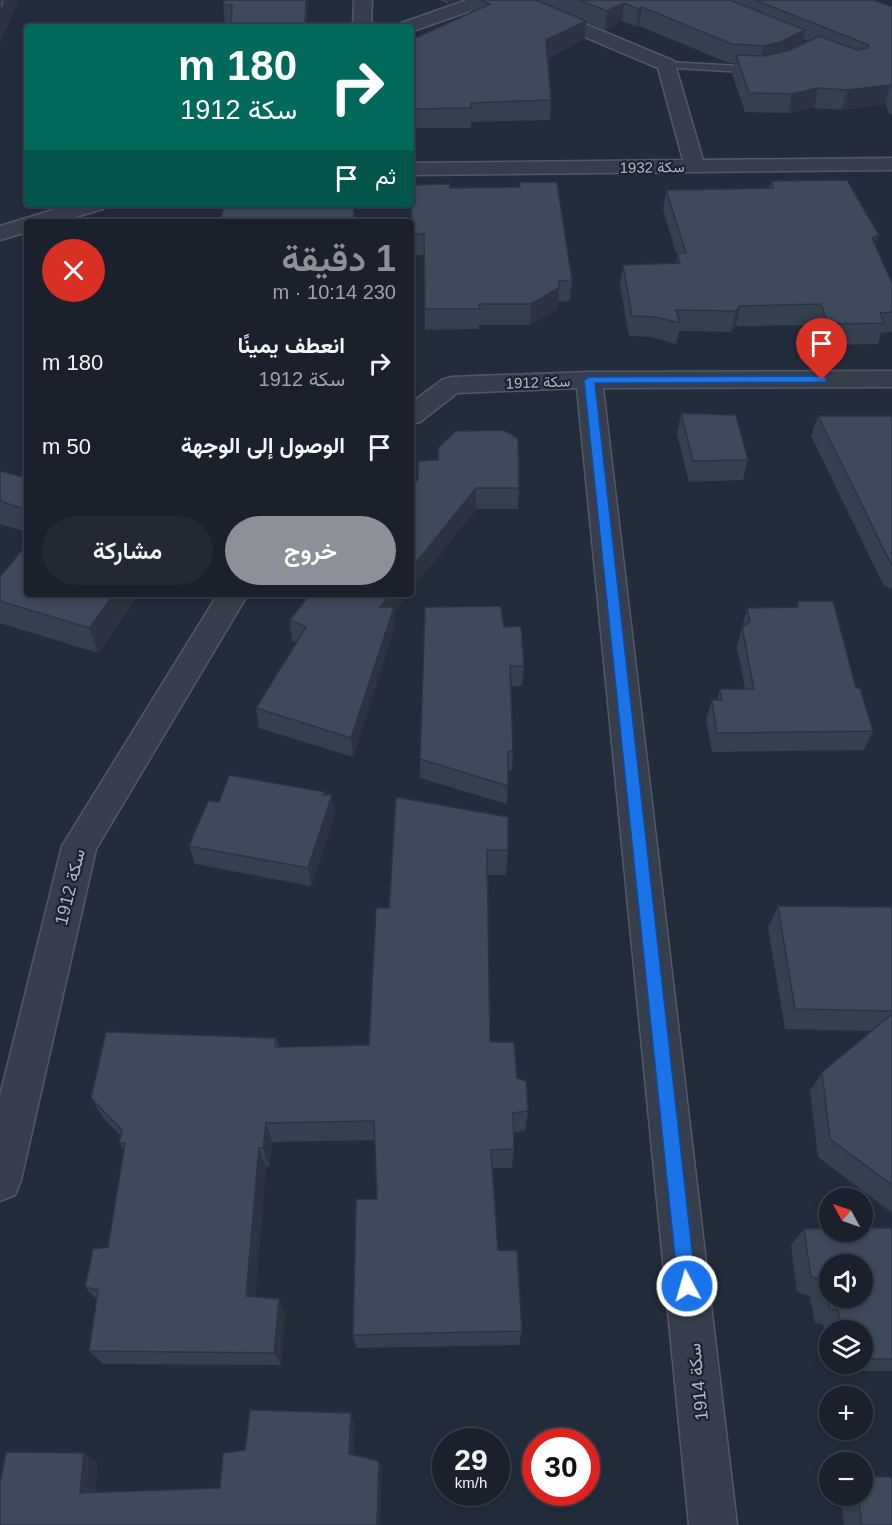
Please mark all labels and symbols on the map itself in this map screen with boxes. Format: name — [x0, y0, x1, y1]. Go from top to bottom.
street label: سكة 1932 — [619, 158, 685, 176]
pin — [796, 318, 847, 380]
street label: سكة 1912 — [505, 372, 571, 392]
street label: سكة 1912 — [51, 847, 89, 927]
north arrow — [819, 1188, 873, 1242]
position arrow — [655, 1254, 719, 1318]
street label: سكة 1914 — [684, 1342, 712, 1422]
speed limit sign: 30 — [522, 1428, 600, 1506]

